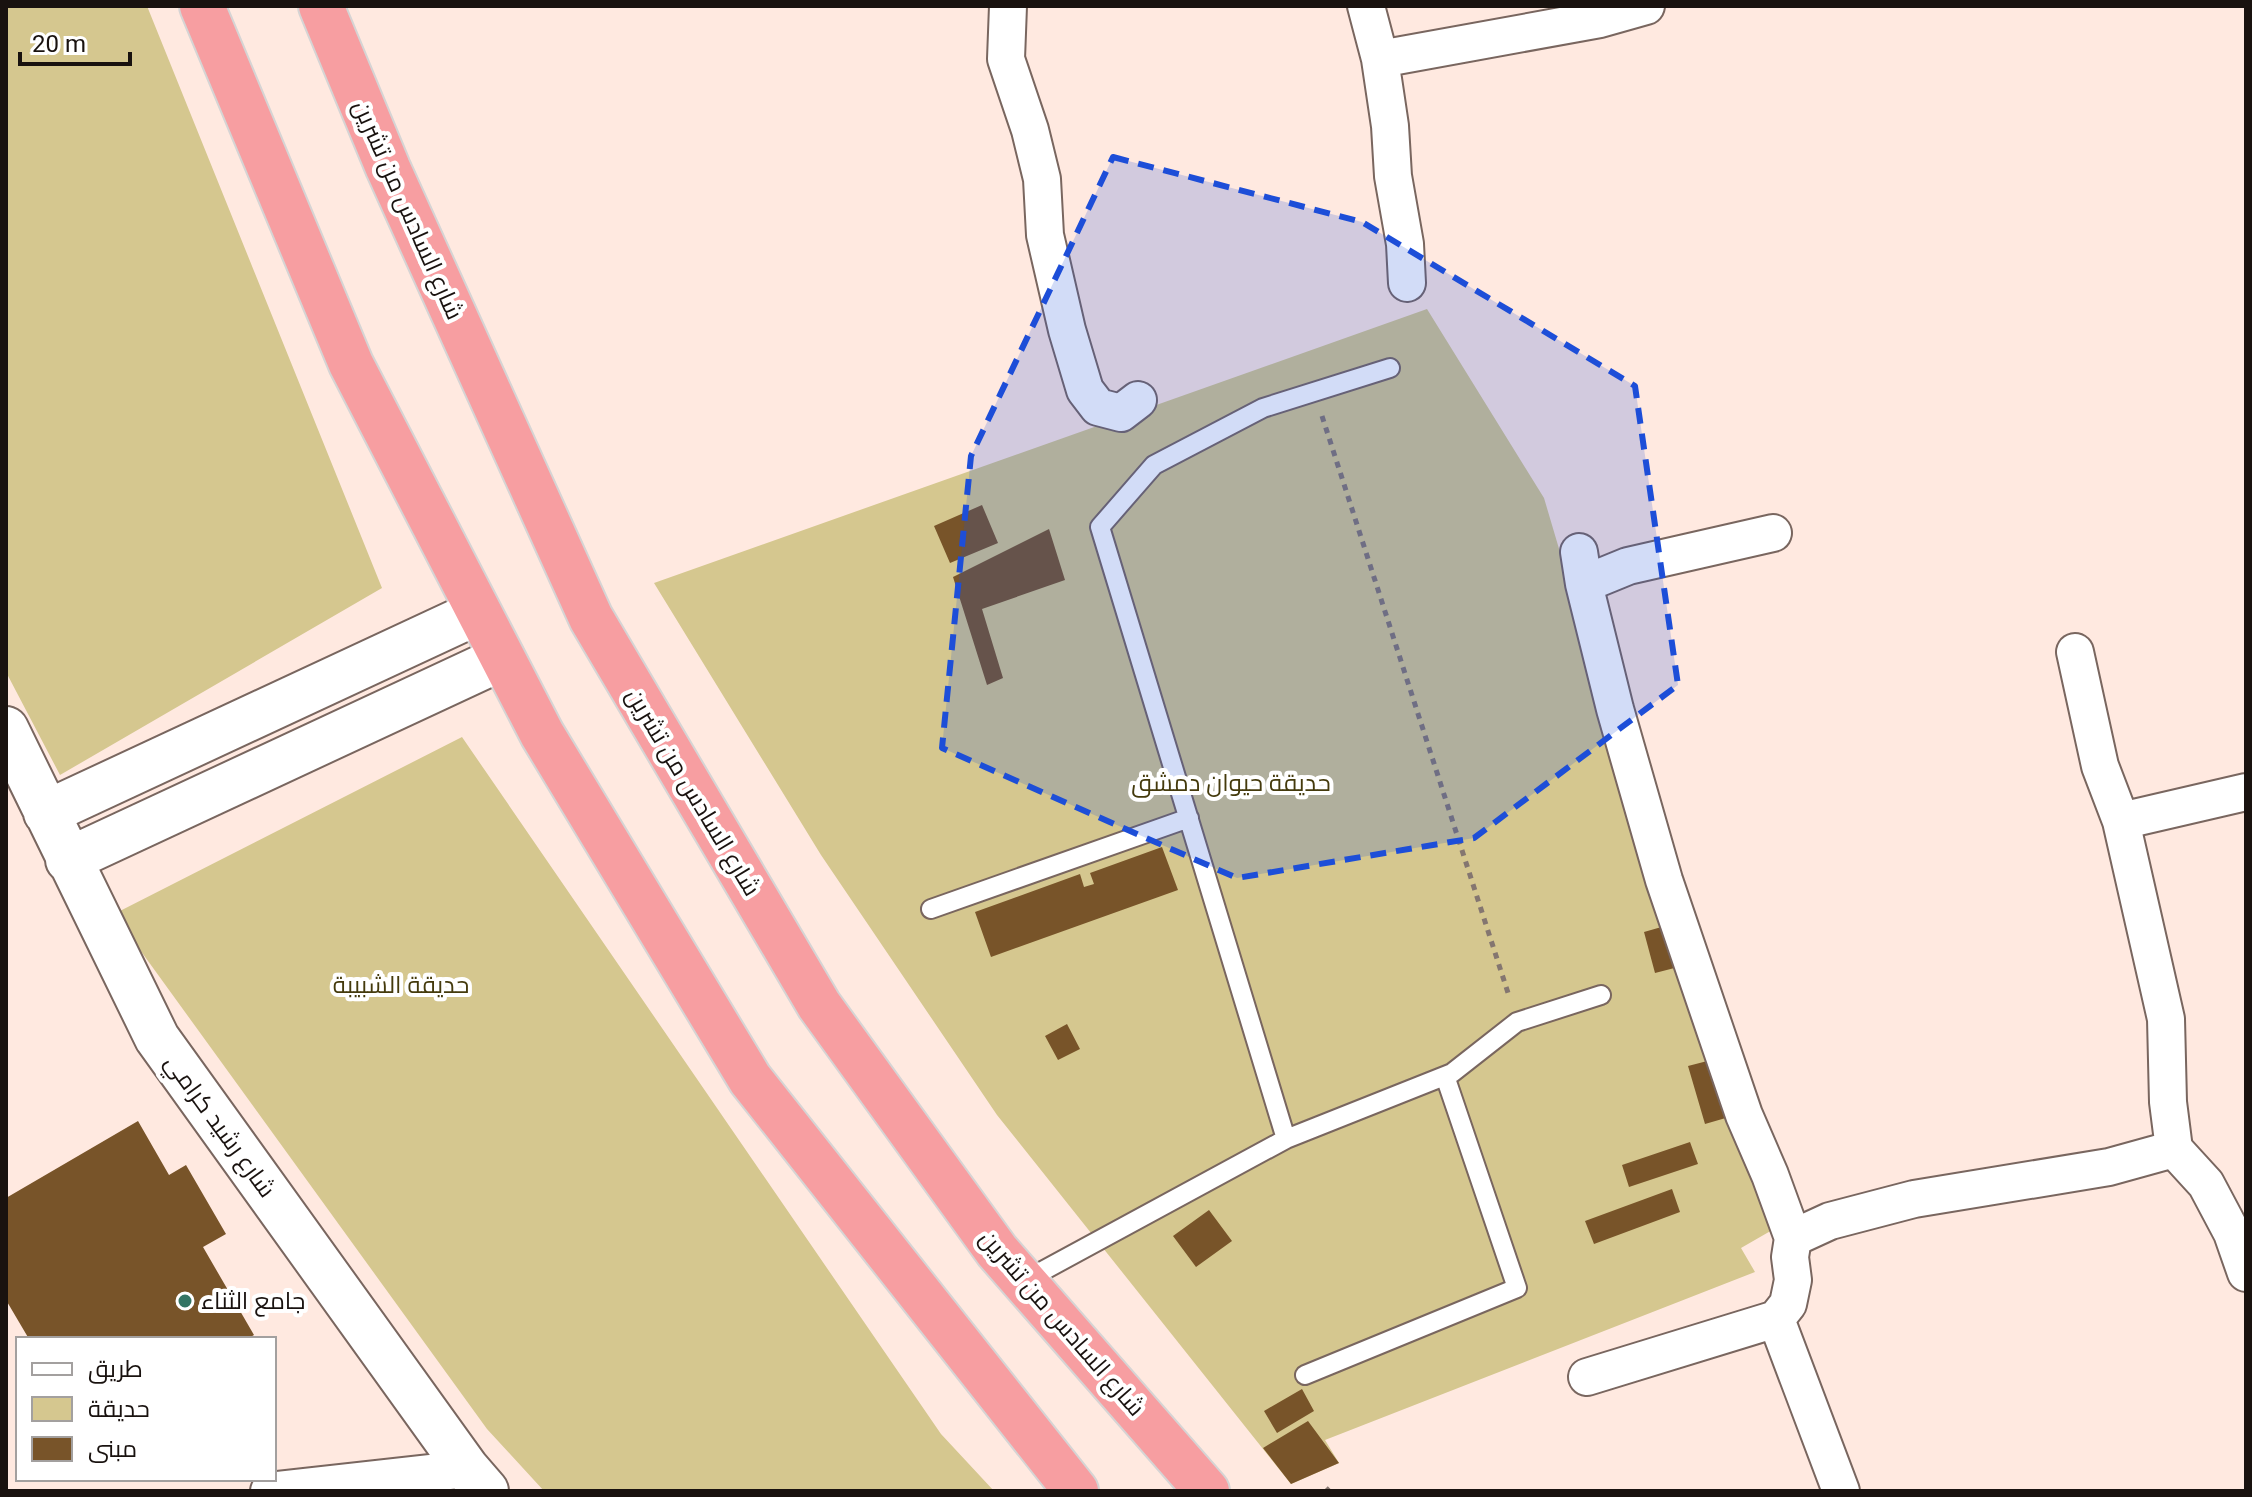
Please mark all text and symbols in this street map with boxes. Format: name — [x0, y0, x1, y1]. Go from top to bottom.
scale bar — [20, 16, 130, 66]
text: 20 m — [32, 30, 86, 58]
street label: شارع السادس من تشرين — [345, 96, 469, 325]
street label: شارع السادس من تشرين — [618, 683, 766, 902]
park label: حديقة حيوان دمشق — [1131, 769, 1331, 798]
park label: حديقة الشبيبة — [333, 971, 469, 999]
street label: شارع رشيد كرامي — [155, 1049, 281, 1206]
street label: شارع السادس من تشرين — [972, 1224, 1150, 1423]
place label: جامع الثناء — [201, 1287, 305, 1317]
marker: جامع الثناء — [176, 1292, 194, 1310]
legend — [16, 1337, 276, 1481]
text: طريق — [88, 1355, 143, 1384]
text: حديقة — [88, 1395, 150, 1423]
text: مبنى — [88, 1435, 137, 1463]

